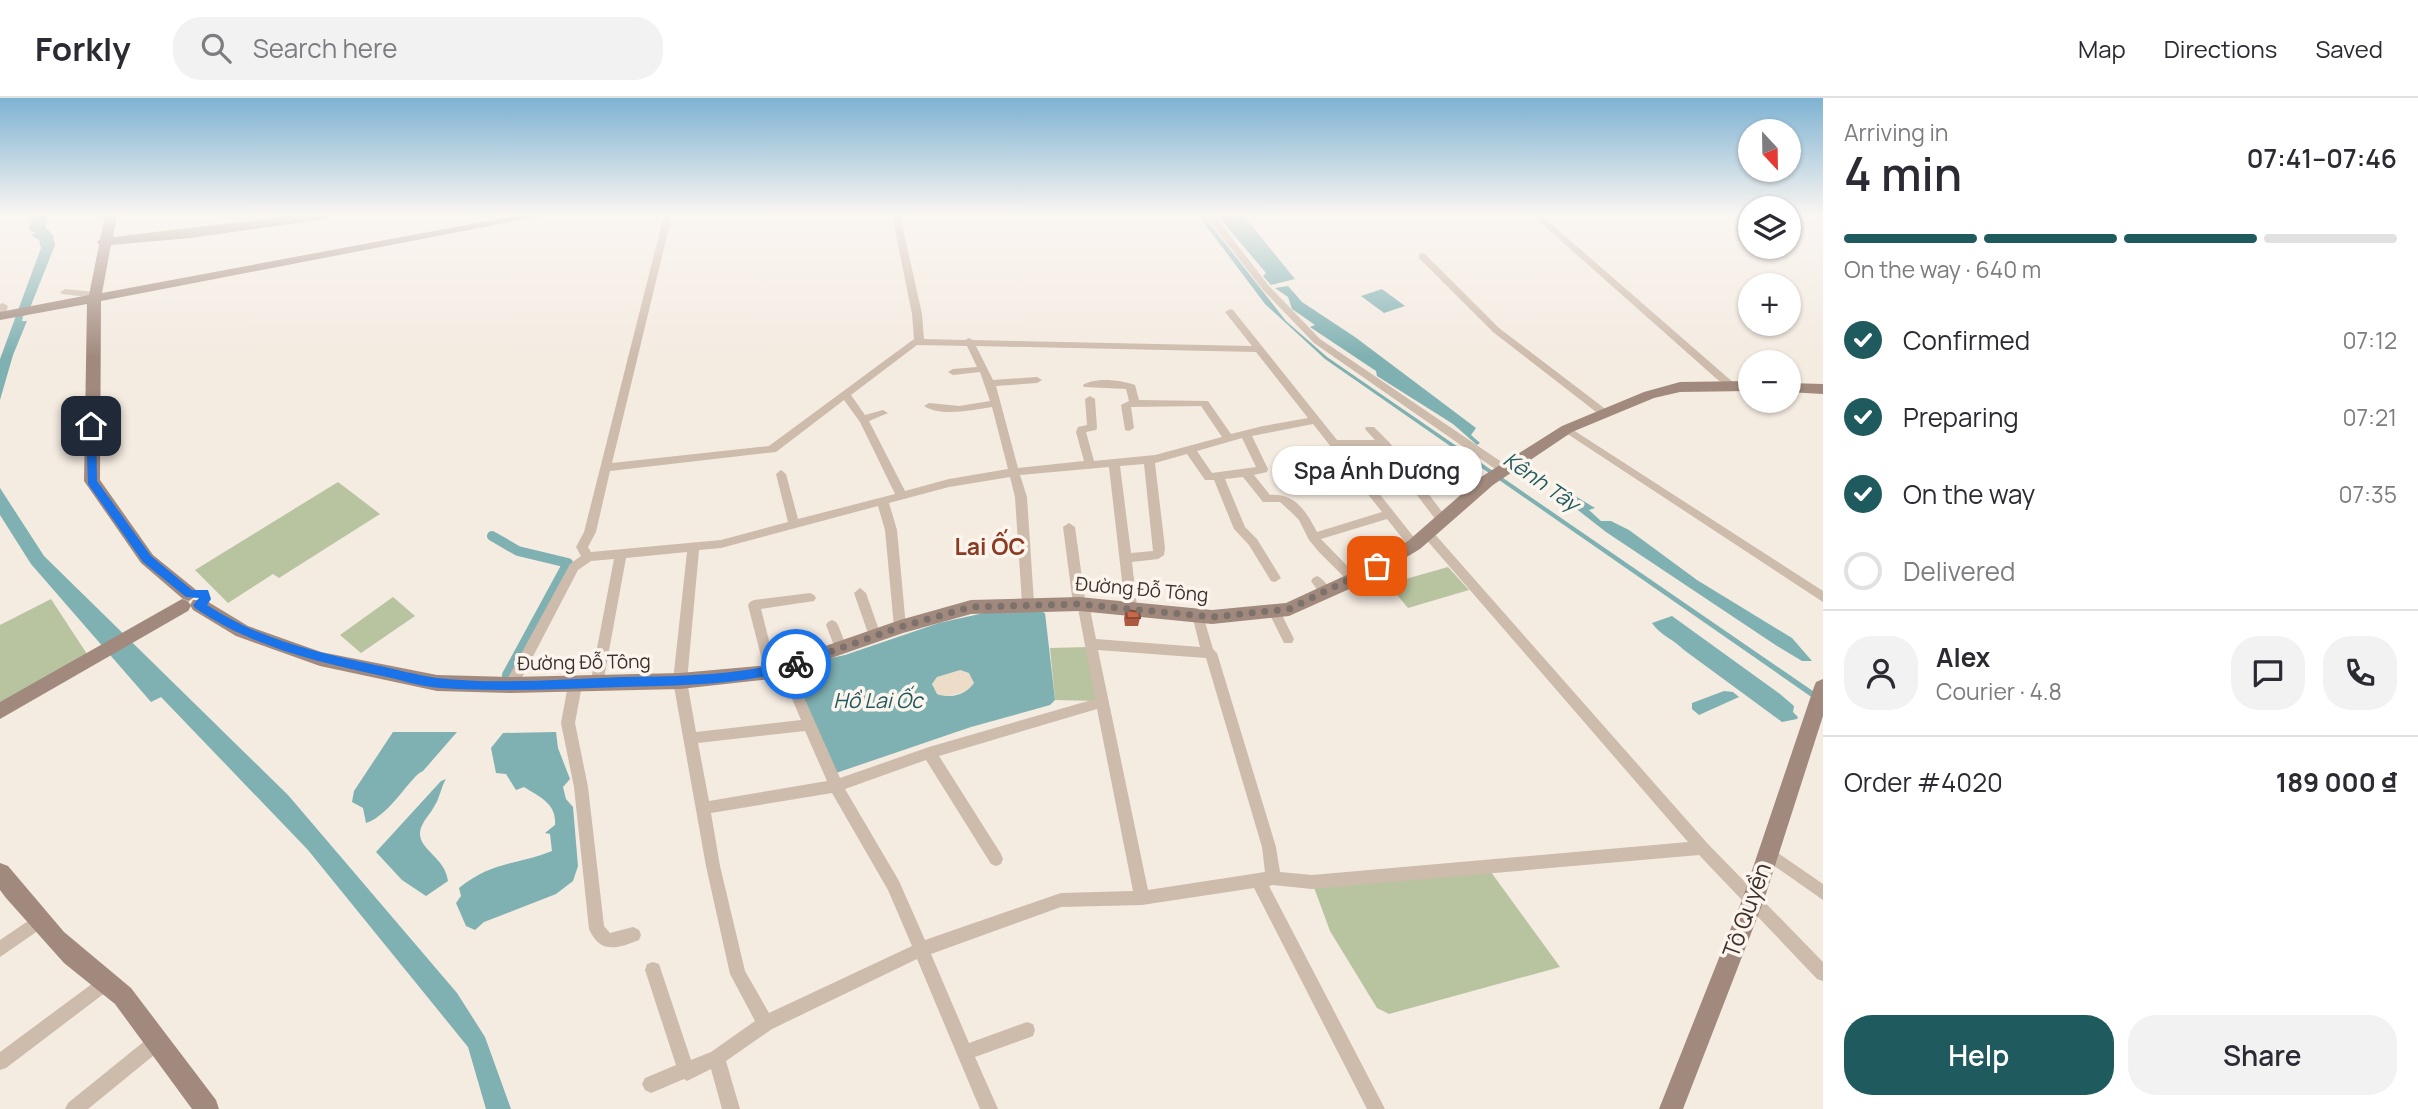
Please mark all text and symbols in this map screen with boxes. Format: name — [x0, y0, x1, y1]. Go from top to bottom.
search box — [173, 17, 663, 80]
text: Forkly — [35, 26, 131, 71]
icon: search — [197, 29, 235, 67]
text: Search here — [253, 30, 397, 66]
text: Map — [2078, 32, 2126, 65]
text: Directions — [2164, 32, 2277, 65]
text: Saved — [2315, 32, 2383, 65]
text: Arriving in — [1844, 116, 1949, 148]
north arrow — [1738, 119, 1801, 182]
map controls — [1738, 119, 1801, 413]
text: 07:41–07:46 — [2247, 140, 2397, 176]
text: 4 min — [1844, 142, 1962, 205]
button: layers — [1738, 196, 1801, 259]
text: On the way · 640 m — [1844, 253, 2041, 285]
button: + — [1738, 273, 1801, 336]
icon: check — [1844, 321, 1882, 359]
text: Confirmed — [1903, 322, 2030, 358]
text: 07:12 — [2342, 324, 2397, 356]
button: − — [1738, 350, 1801, 413]
pin — [61, 396, 121, 456]
icon: check — [1844, 398, 1882, 436]
text: Preparing — [1903, 399, 2019, 435]
text: 07:21 — [2342, 401, 2397, 433]
icon: home — [72, 407, 110, 445]
water label: Kênh Tây — [1498, 445, 1587, 519]
callout: Spa Ánh Dương — [1272, 447, 1482, 496]
text: Spa Ánh Dương — [1294, 454, 1460, 486]
icon: check — [1844, 475, 1882, 513]
text: On the way — [1903, 476, 2035, 512]
text: 07:35 — [2339, 478, 2397, 510]
district label: Lai ỐC — [955, 529, 1025, 562]
pin — [1347, 536, 1407, 596]
icon: bag — [1358, 547, 1396, 585]
text: Delivered — [1903, 553, 2015, 589]
street label: Đường Đỗ Tông — [1075, 570, 1209, 608]
courier — [761, 629, 831, 699]
button: person — [1844, 636, 1918, 710]
button: chat — [2231, 636, 2305, 710]
button: phone — [2323, 636, 2397, 710]
text: Alex — [1936, 639, 1990, 675]
icon: bike — [777, 645, 815, 683]
street label: Đường Đỗ Tông — [517, 648, 651, 676]
text: Courier · 4.8 — [1936, 675, 2062, 707]
water label: Hồ Lai Ốc — [833, 685, 925, 714]
text: Order #4020 — [1844, 764, 2003, 800]
text: 189 000 ₫ — [2276, 764, 2397, 800]
street label: Tô Quyền — [1714, 858, 1778, 962]
button: Help — [1844, 1015, 2114, 1095]
button: Share — [2128, 1015, 2397, 1095]

